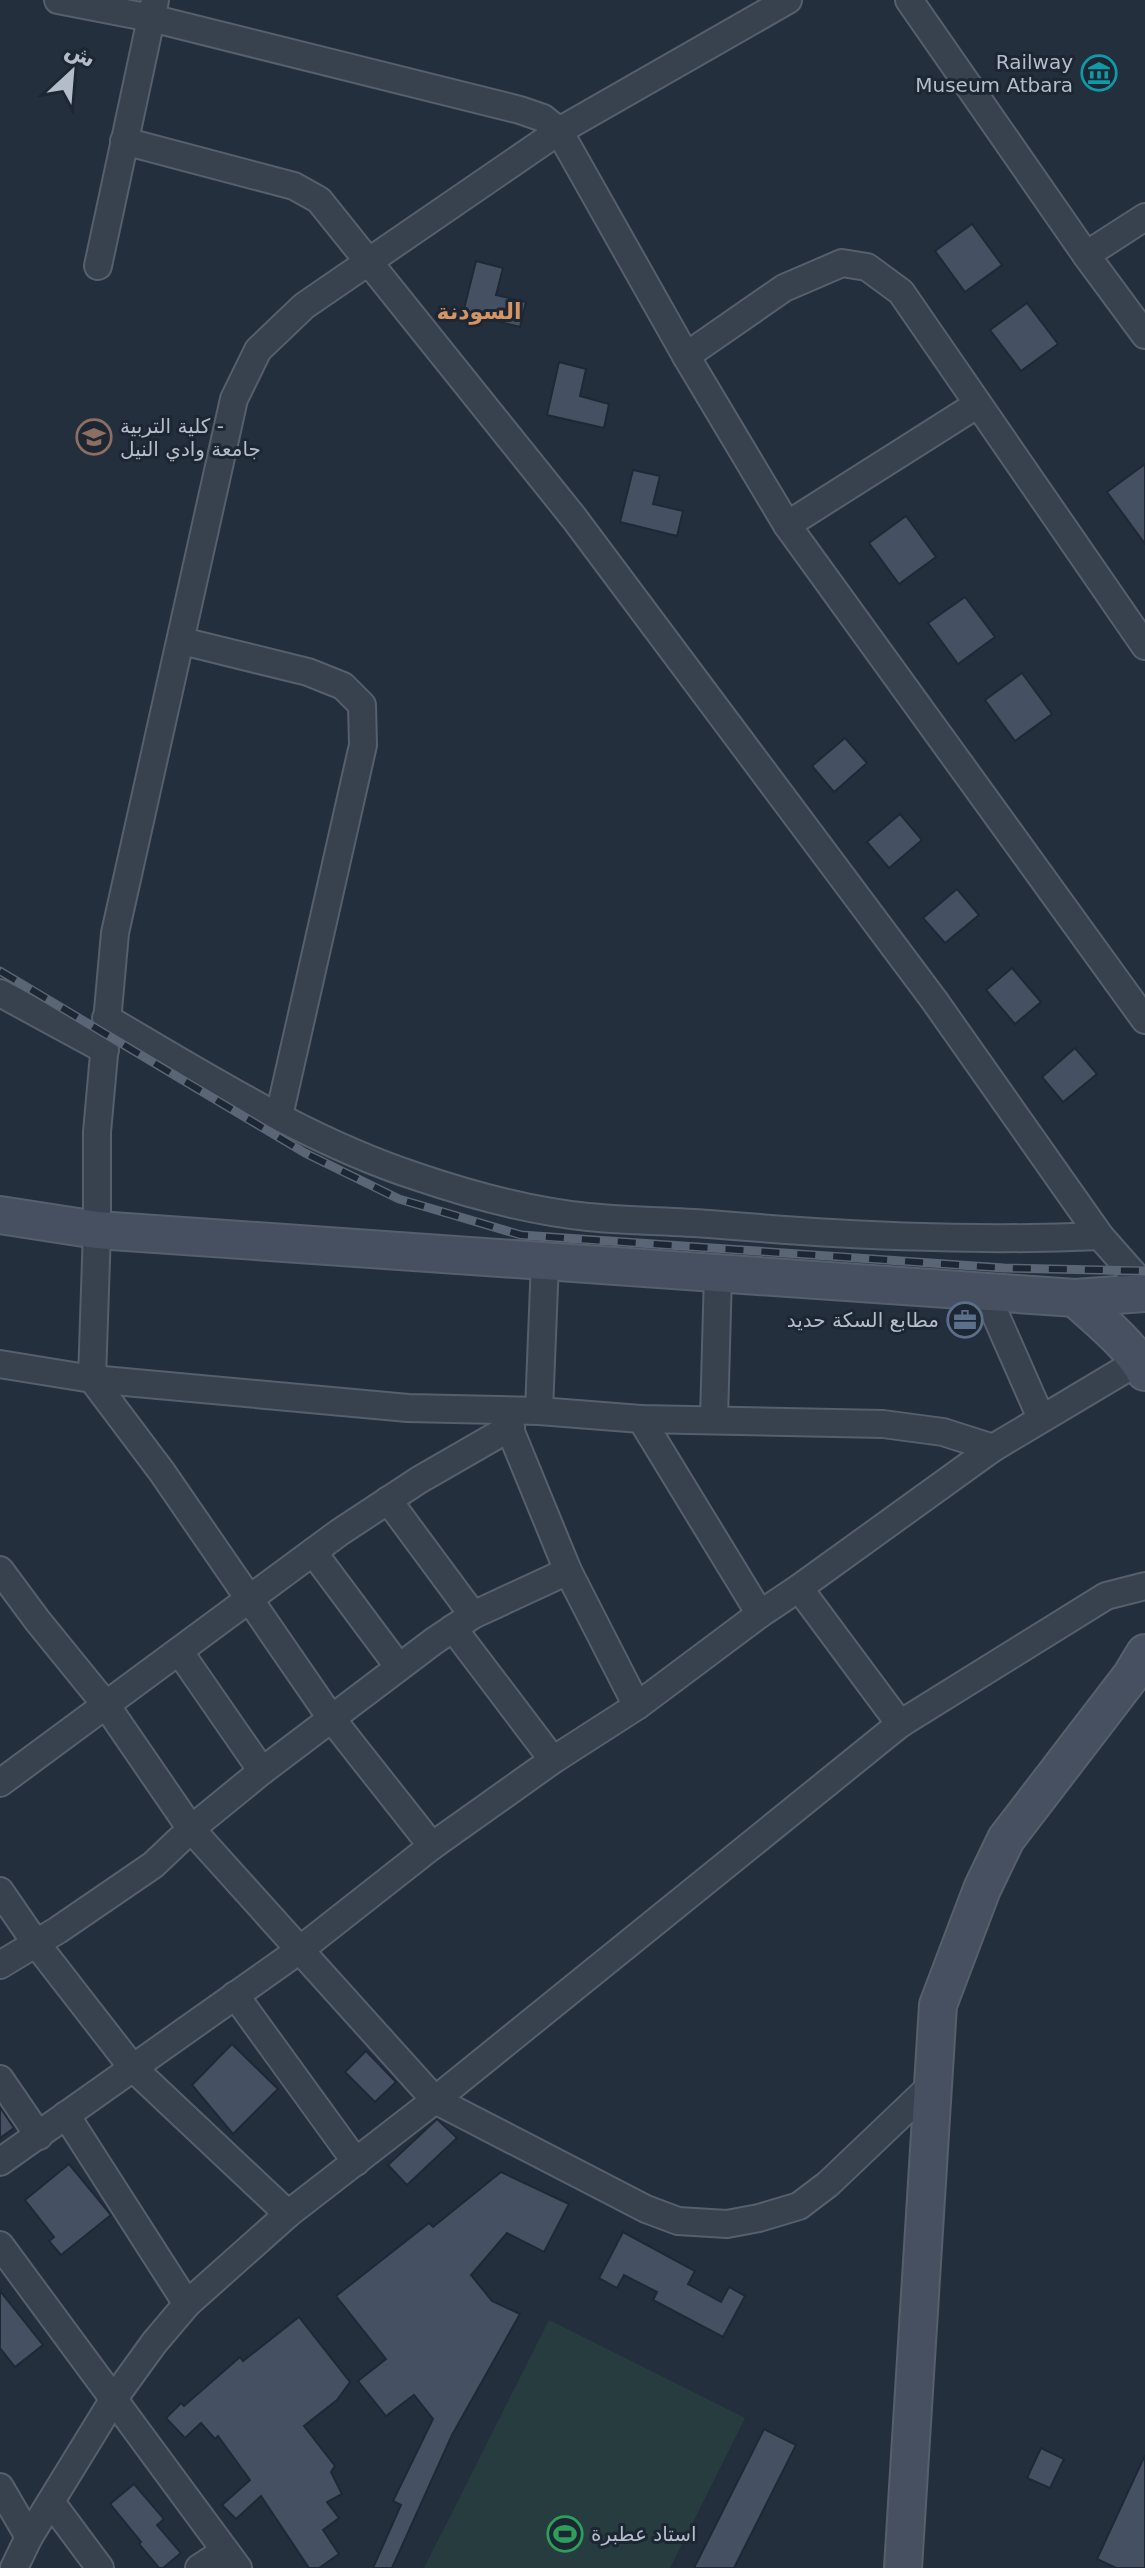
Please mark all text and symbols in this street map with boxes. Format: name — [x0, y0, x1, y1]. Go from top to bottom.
north arrow — [32, 32, 112, 112]
text: ش — [61, 37, 100, 72]
place label: Railway Museum Atbara — [915, 50, 1073, 97]
museum icon: Railway Museum Atbara — [1080, 54, 1118, 92]
district label: السودنة — [437, 299, 521, 325]
place label: كلية التربية - جامعة وادي النيل — [120, 414, 261, 462]
school or university icon: كلية التربية - جامعة وادي النيل — [75, 418, 113, 456]
office icon: مطابع السكة حديد — [946, 1301, 984, 1339]
place label: مطابع السكة حديد — [787, 1308, 939, 1332]
sports icon: استاد عطبرة — [546, 2515, 584, 2553]
place label: استاد عطبرة — [591, 2522, 697, 2546]

